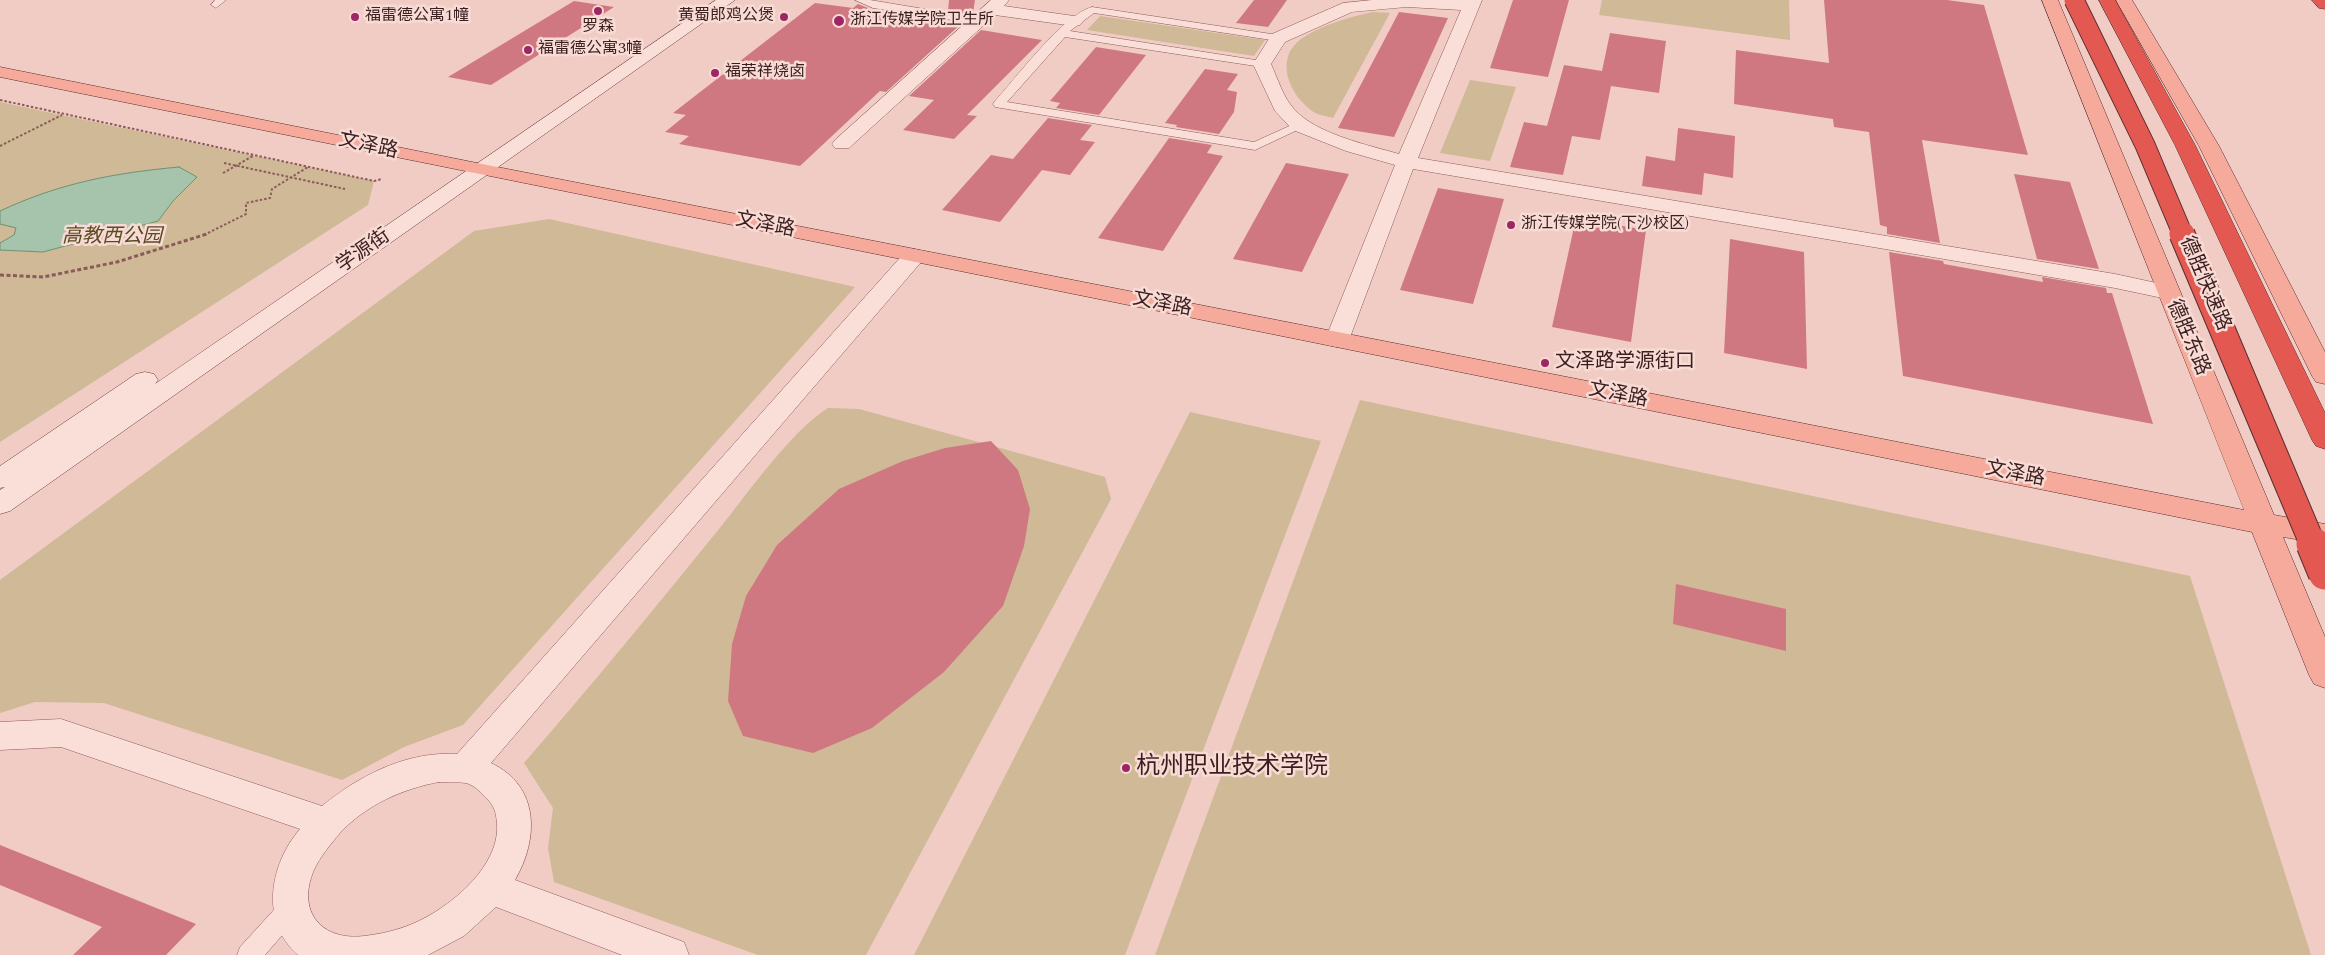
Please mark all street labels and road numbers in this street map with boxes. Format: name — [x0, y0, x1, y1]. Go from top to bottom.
street label: 文泽路 — [336, 129, 400, 165]
street label: 文泽路 — [733, 208, 797, 244]
street label: 学源街 — [333, 225, 395, 279]
street label: 德胜快速路 — [2173, 233, 2235, 335]
street label: 文泽路 — [1130, 287, 1194, 323]
street label: 德胜东路 — [2160, 296, 2214, 380]
street label: 文泽路 — [1586, 378, 1650, 414]
street label: 文泽路 — [1983, 457, 2047, 493]

